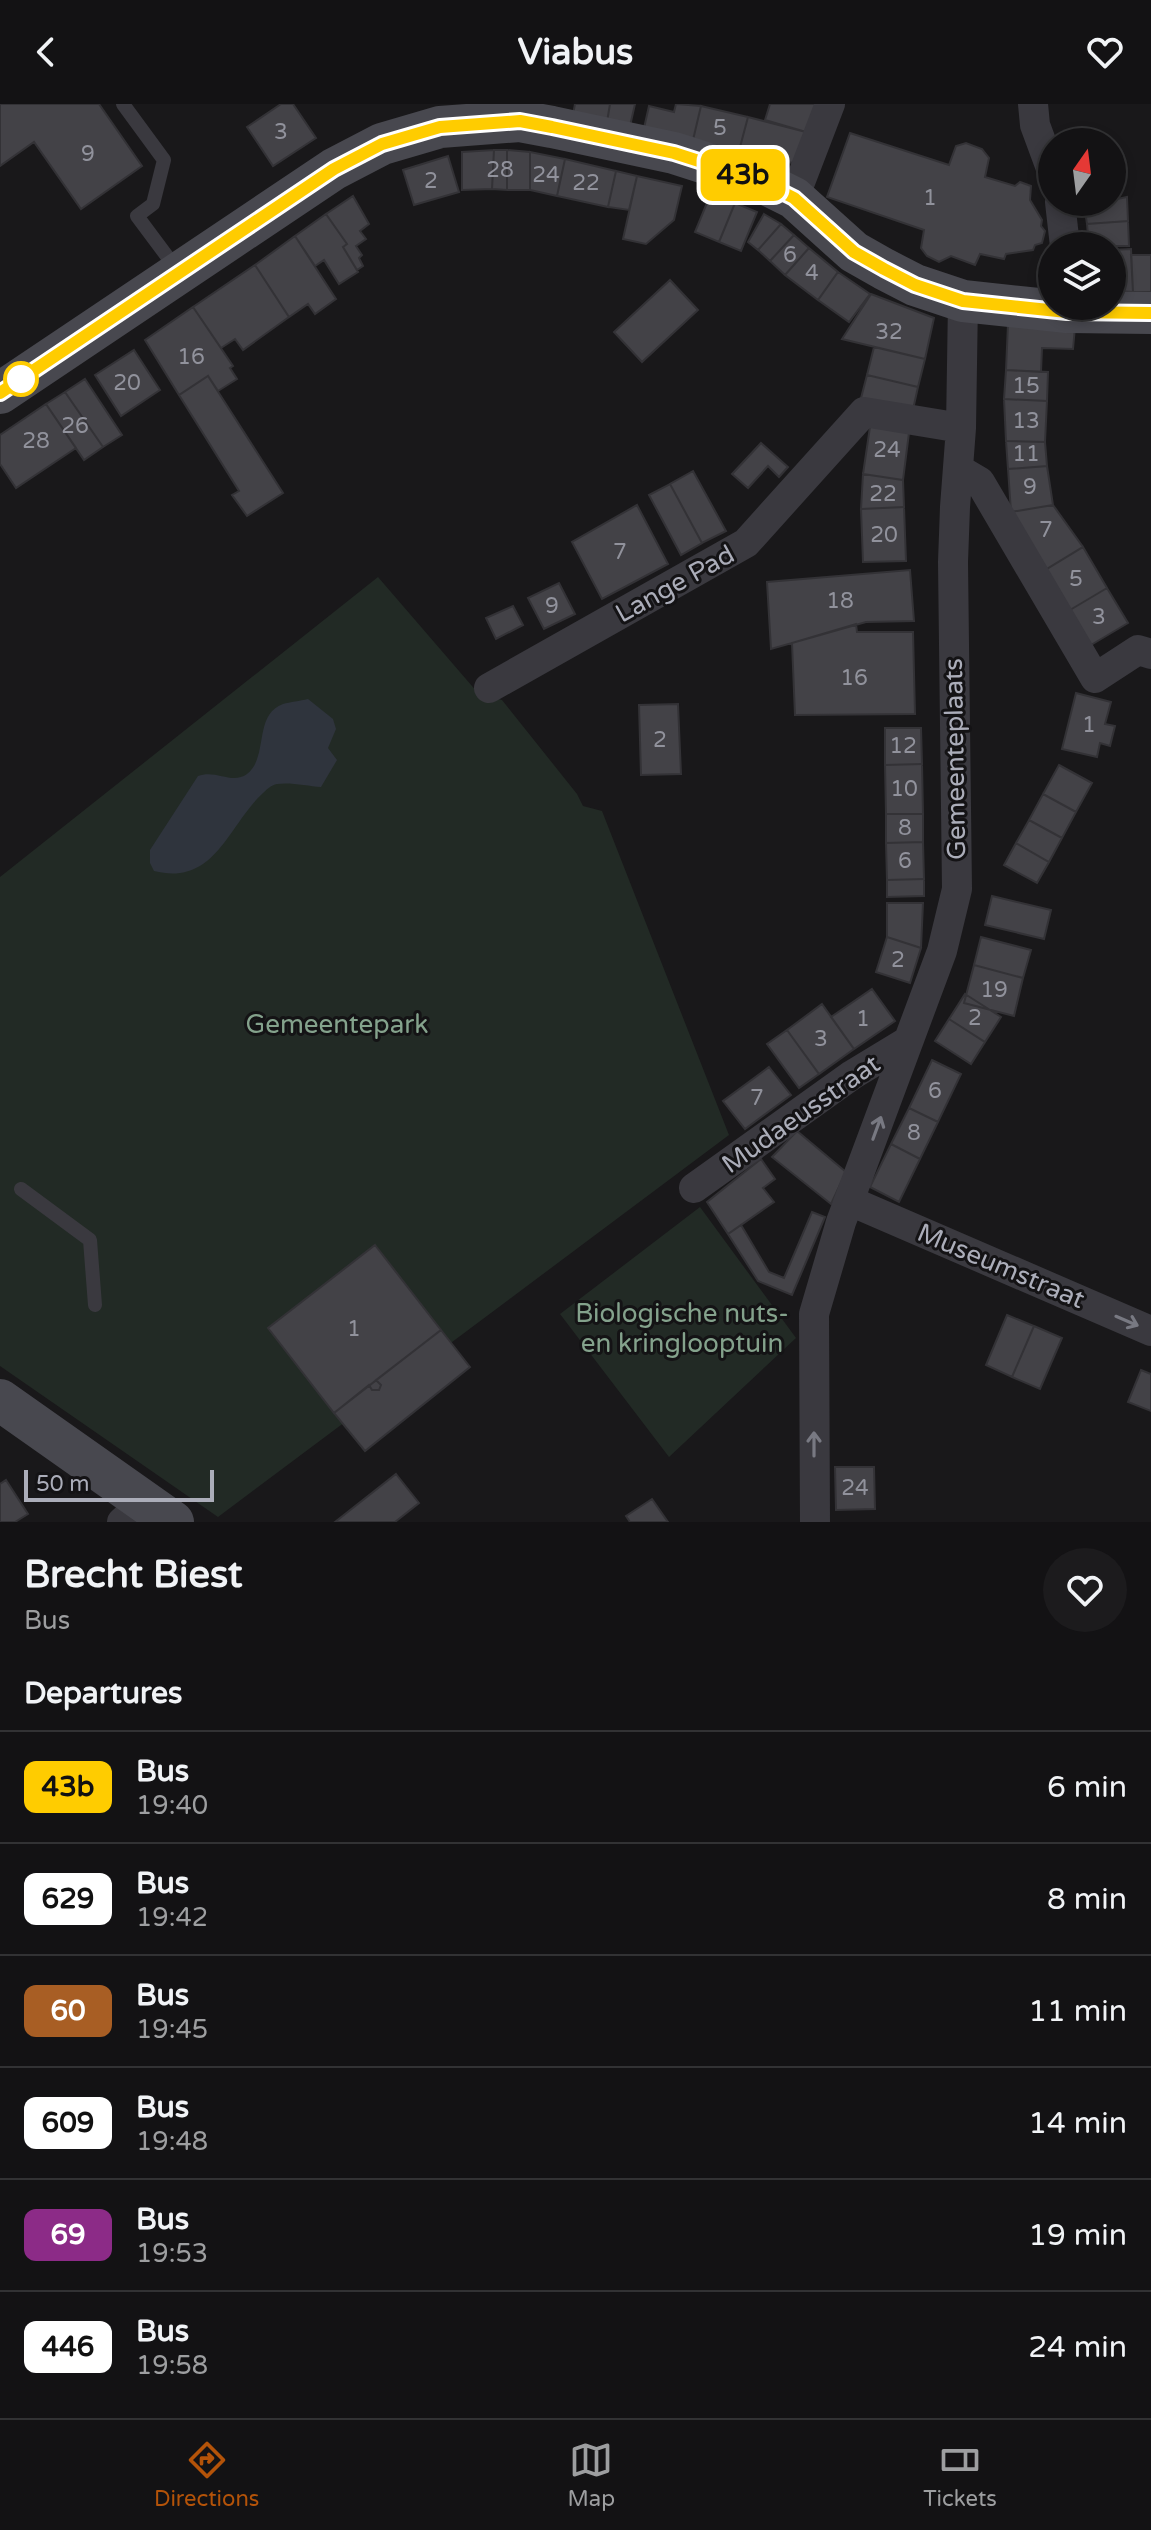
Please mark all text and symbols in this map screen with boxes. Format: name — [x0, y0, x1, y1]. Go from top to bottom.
icon: back — [24, 30, 68, 74]
icon: heart — [1083, 30, 1127, 74]
text: Viabus — [518, 31, 633, 74]
house number: 5 — [713, 115, 727, 141]
house number: 3 — [274, 119, 288, 145]
north arrow — [1038, 128, 1126, 216]
map controls — [1038, 128, 1126, 320]
house number: 9 — [81, 141, 95, 167]
line badge: 43b — [697, 149, 789, 201]
house number: 28 — [486, 157, 514, 183]
text: 43b — [717, 158, 769, 192]
house number: 24 — [532, 162, 560, 188]
house number: 2 — [424, 168, 438, 194]
house number: 22 — [572, 170, 600, 196]
house number: 1 — [923, 185, 937, 211]
button: layers — [1038, 232, 1126, 320]
house number: 6 — [783, 242, 797, 268]
house number: 4 — [805, 260, 819, 286]
house number: 32 — [875, 319, 903, 345]
house number: 16 — [177, 344, 205, 370]
unlabelled marker — [4, 362, 38, 396]
house number: 20 — [113, 370, 141, 396]
house number: 15 — [1012, 373, 1040, 399]
house number: 13 — [1012, 408, 1040, 434]
house number: 26 — [61, 413, 89, 439]
house number: 28 — [22, 428, 50, 454]
house number: 24 — [873, 437, 901, 463]
house number: 11 — [1012, 441, 1040, 467]
house number: 9 — [1023, 474, 1037, 500]
house number: 22 — [869, 481, 897, 507]
house number: 7 — [1039, 517, 1053, 543]
house number: 20 — [870, 522, 898, 548]
street label: Lange Pad — [610, 539, 740, 629]
house number: 7 — [613, 539, 627, 565]
house number: 5 — [1069, 566, 1083, 592]
house number: 18 — [826, 588, 854, 614]
house number: 9 — [545, 593, 559, 619]
house number: 3 — [1092, 604, 1106, 630]
street label: Gemeenteplaats — [938, 658, 972, 860]
house number: 16 — [840, 665, 868, 691]
house number: 1 — [1082, 712, 1096, 738]
house number: 2 — [653, 727, 667, 753]
house number: 12 — [889, 733, 917, 759]
house number: 10 — [890, 776, 918, 802]
house number: 8 — [898, 815, 912, 841]
house number: 6 — [898, 848, 912, 874]
house number: 2 — [891, 947, 905, 973]
house number: 19 — [980, 977, 1008, 1003]
house number: 2 — [968, 1005, 982, 1031]
house number: 1 — [856, 1006, 870, 1032]
park label: Gemeentepark — [246, 1009, 428, 1040]
house number: 3 — [814, 1026, 828, 1052]
street label: Mudaeusstraat — [716, 1048, 886, 1180]
house number: 6 — [928, 1078, 942, 1104]
house number: 7 — [750, 1085, 764, 1111]
one-way arrow — [871, 1115, 886, 1140]
house number: 8 — [907, 1120, 921, 1146]
street label: Museumstraat — [913, 1217, 1089, 1315]
park label: Biologische nuts- en kringlooptuin — [575, 1298, 789, 1359]
one-way arrow — [1115, 1314, 1139, 1329]
house number: 1 — [347, 1316, 361, 1342]
one-way arrow — [806, 1431, 822, 1458]
scale bar — [24, 1466, 214, 1502]
text: 50 m — [36, 1471, 90, 1497]
house number: 24 — [841, 1475, 869, 1501]
button: heart — [1043, 1548, 1127, 1632]
text: Brecht Biest — [24, 1552, 243, 1598]
text: Bus — [24, 1605, 70, 1636]
text: Departures — [24, 1675, 182, 1712]
text: Bus — [136, 1753, 189, 1790]
text: 6 min — [1047, 1769, 1127, 1806]
text: 43b — [42, 1770, 94, 1804]
text: 19:40 — [136, 1790, 208, 1821]
text: Bus — [136, 1865, 189, 1902]
text: 8 min — [1047, 1881, 1127, 1918]
text: 629 — [42, 1882, 94, 1916]
text: 19:42 — [136, 1902, 208, 1933]
text: Bus — [136, 1977, 189, 2014]
text: 11 min — [1028, 1993, 1127, 2030]
text: 60 — [50, 1994, 86, 2028]
text: 19:45 — [136, 2014, 208, 2045]
text: Bus — [136, 2089, 189, 2126]
text: 14 min — [1028, 2105, 1127, 2142]
text: 609 — [42, 2106, 94, 2140]
text: 19:48 — [136, 2126, 208, 2157]
text: Bus — [136, 2201, 189, 2238]
text: 19 min — [1028, 2217, 1127, 2254]
text: 69 — [50, 2218, 86, 2252]
text: 19:53 — [136, 2238, 208, 2269]
text: Bus — [136, 2313, 189, 2350]
text: 24 min — [1028, 2329, 1127, 2366]
text: 446 — [42, 2330, 94, 2364]
text: 19:58 — [136, 2350, 208, 2381]
tab: Directions — [154, 2438, 259, 2512]
tab: Map — [568, 2438, 615, 2512]
tab: Tickets — [923, 2438, 997, 2512]

